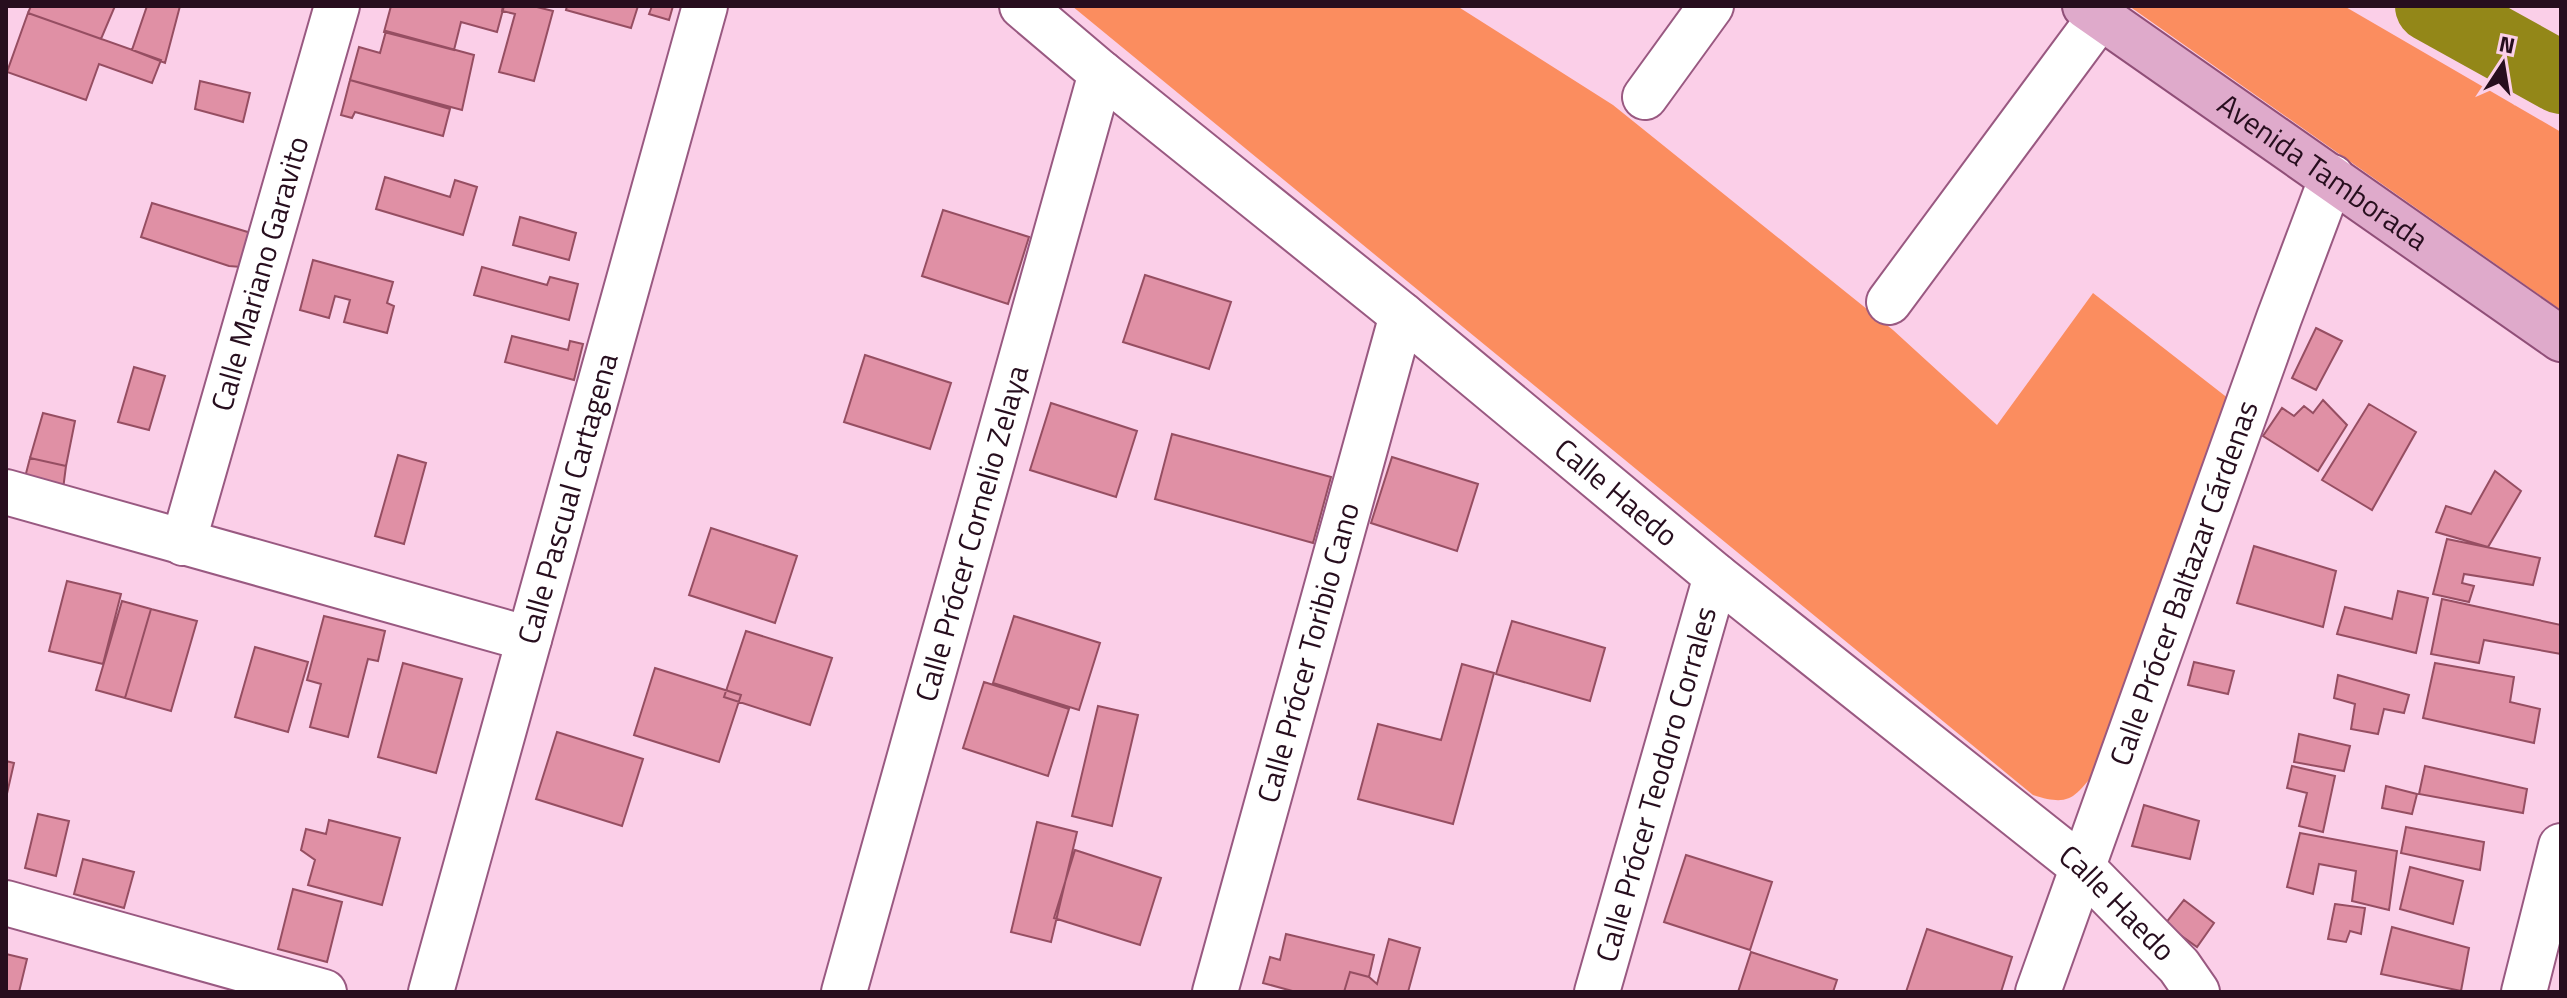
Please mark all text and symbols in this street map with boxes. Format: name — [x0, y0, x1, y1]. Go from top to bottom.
north arrow — [2463, 24, 2543, 104]
text: N — [2496, 26, 2518, 63]
street label: Avenida Tamborada — [2208, 81, 2438, 261]
street label: Calle Mariano Garavito — [198, 131, 320, 416]
street label: Calle Pascual Cartagena — [505, 348, 629, 649]
street label: Calle Prócer Cornelio Zelaya — [902, 360, 1040, 707]
street label: Calle Prócer Baltazar Cárdenas — [2097, 394, 2270, 772]
street label: Calle Haedo — [1545, 427, 1689, 557]
street label: Calle Prócer Toribio Cano — [1244, 497, 1371, 808]
street label: Calle Prócer Teodoro Corrales — [1583, 601, 1728, 967]
street label: Calle Haedo — [2049, 833, 2187, 972]

